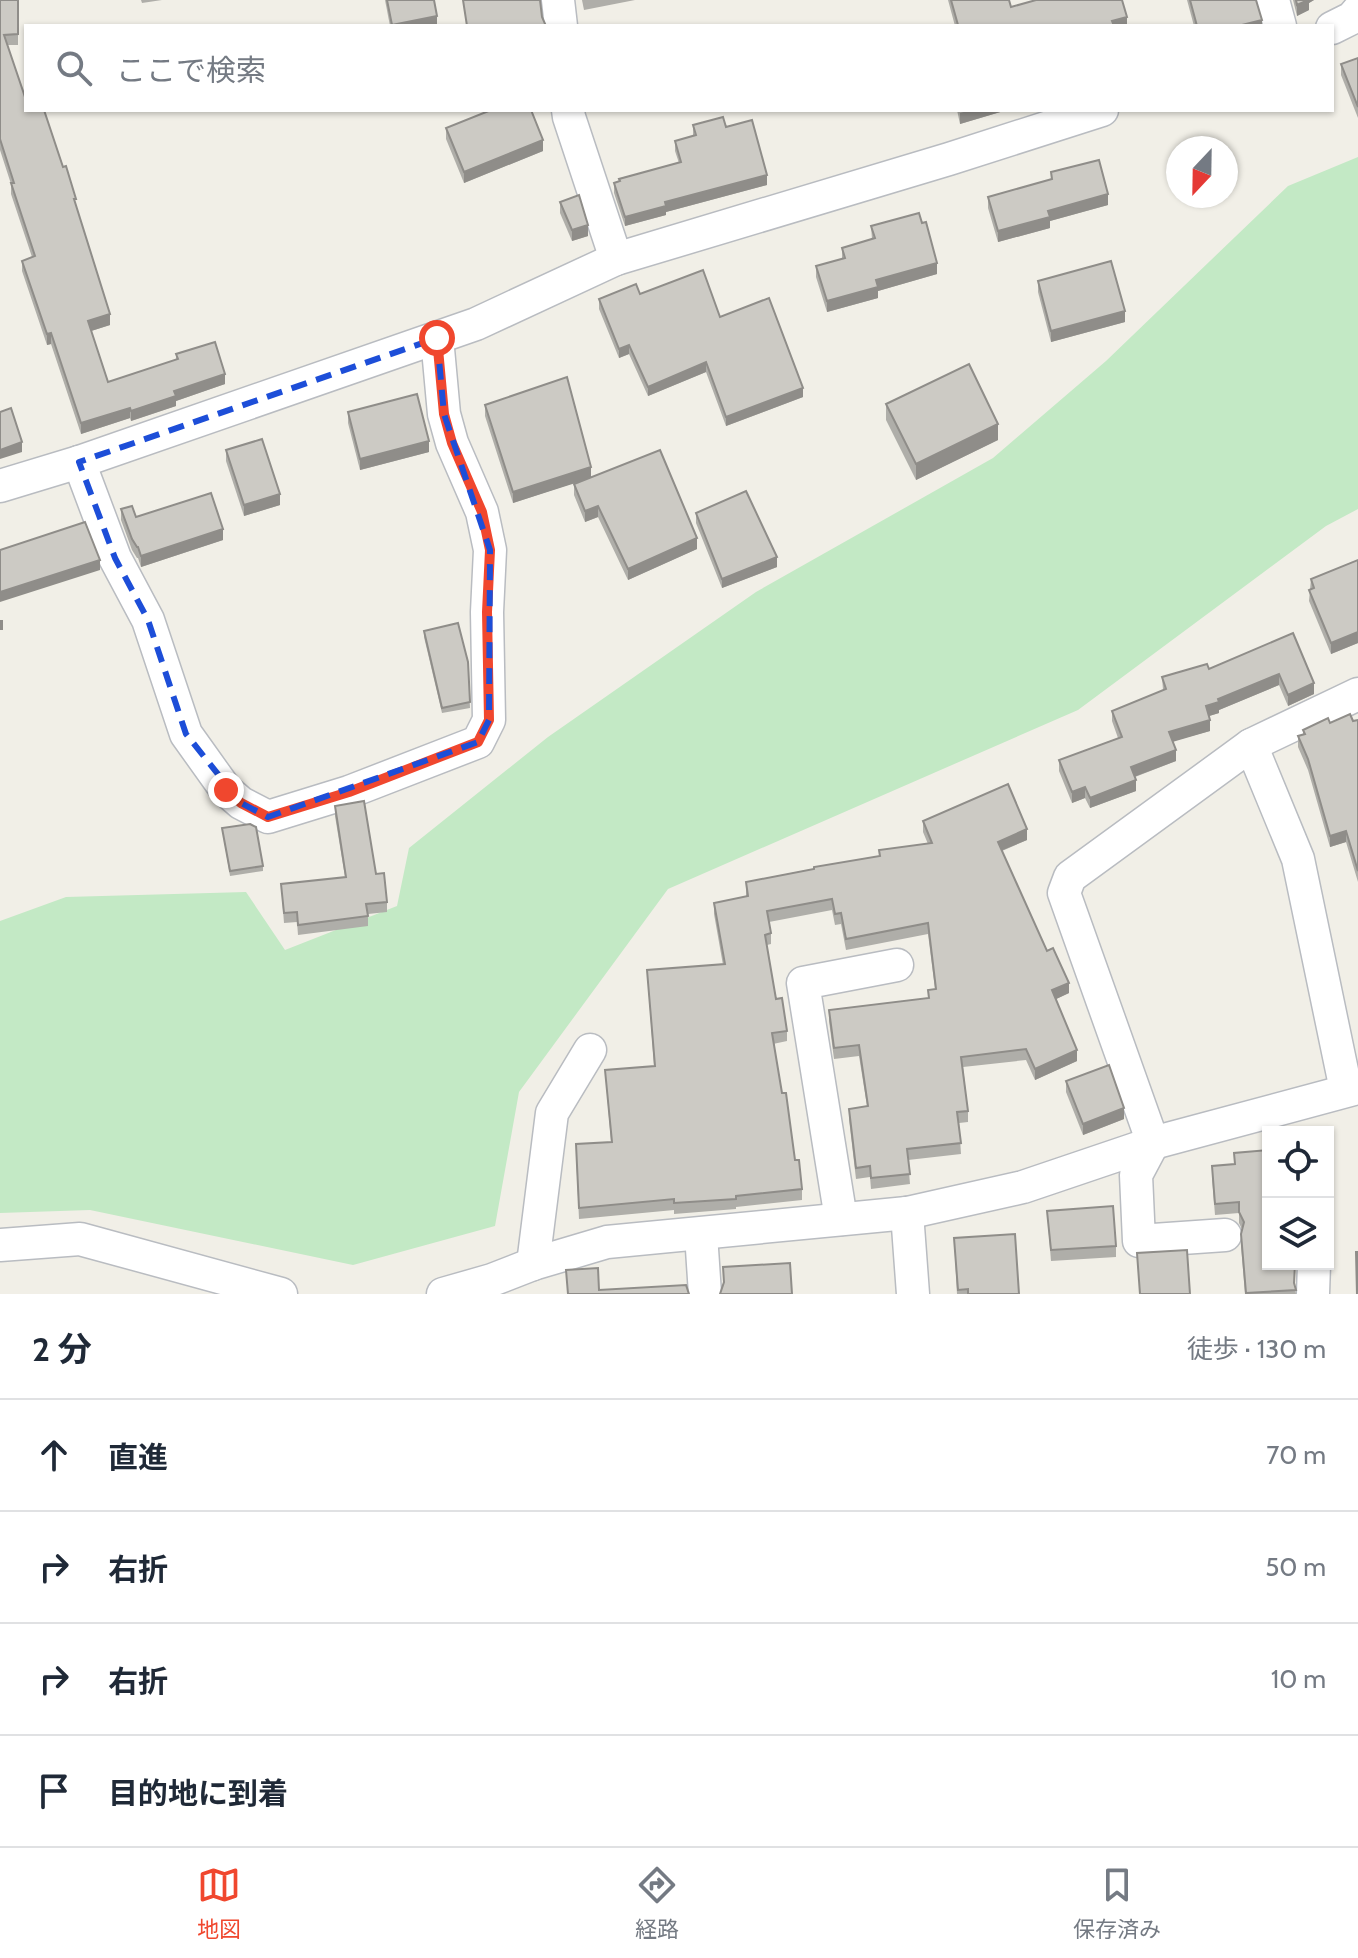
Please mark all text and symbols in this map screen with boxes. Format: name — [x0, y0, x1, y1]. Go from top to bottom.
search box — [24, 24, 1334, 112]
icon: search — [52, 46, 96, 90]
text: ここで検索 — [116, 52, 266, 89]
north arrow — [1166, 136, 1238, 208]
route start — [419, 320, 455, 356]
route end — [208, 772, 244, 808]
map controls — [1262, 1126, 1334, 1270]
button: locate — [1262, 1126, 1334, 1198]
button: layers — [1262, 1198, 1334, 1270]
text: 2 分 — [32, 1328, 92, 1370]
text: 徒歩 · 130 m — [1187, 1333, 1326, 1365]
icon: ahead — [32, 1433, 76, 1477]
text: 直進 — [108, 1439, 168, 1476]
text: 70 m — [1266, 1439, 1326, 1471]
icon: right — [32, 1545, 76, 1589]
text: 右折 — [108, 1551, 168, 1588]
text: 50 m — [1265, 1551, 1326, 1583]
icon: right — [32, 1657, 76, 1701]
text: 右折 — [108, 1663, 168, 1700]
text: 10 m — [1271, 1663, 1326, 1695]
icon: arrive — [32, 1769, 76, 1813]
text: 目的地に到着 — [108, 1775, 288, 1812]
tab: 地図 — [197, 1863, 241, 1943]
tab: 経路 — [635, 1863, 679, 1943]
tab: 保存済み — [1073, 1863, 1161, 1943]

